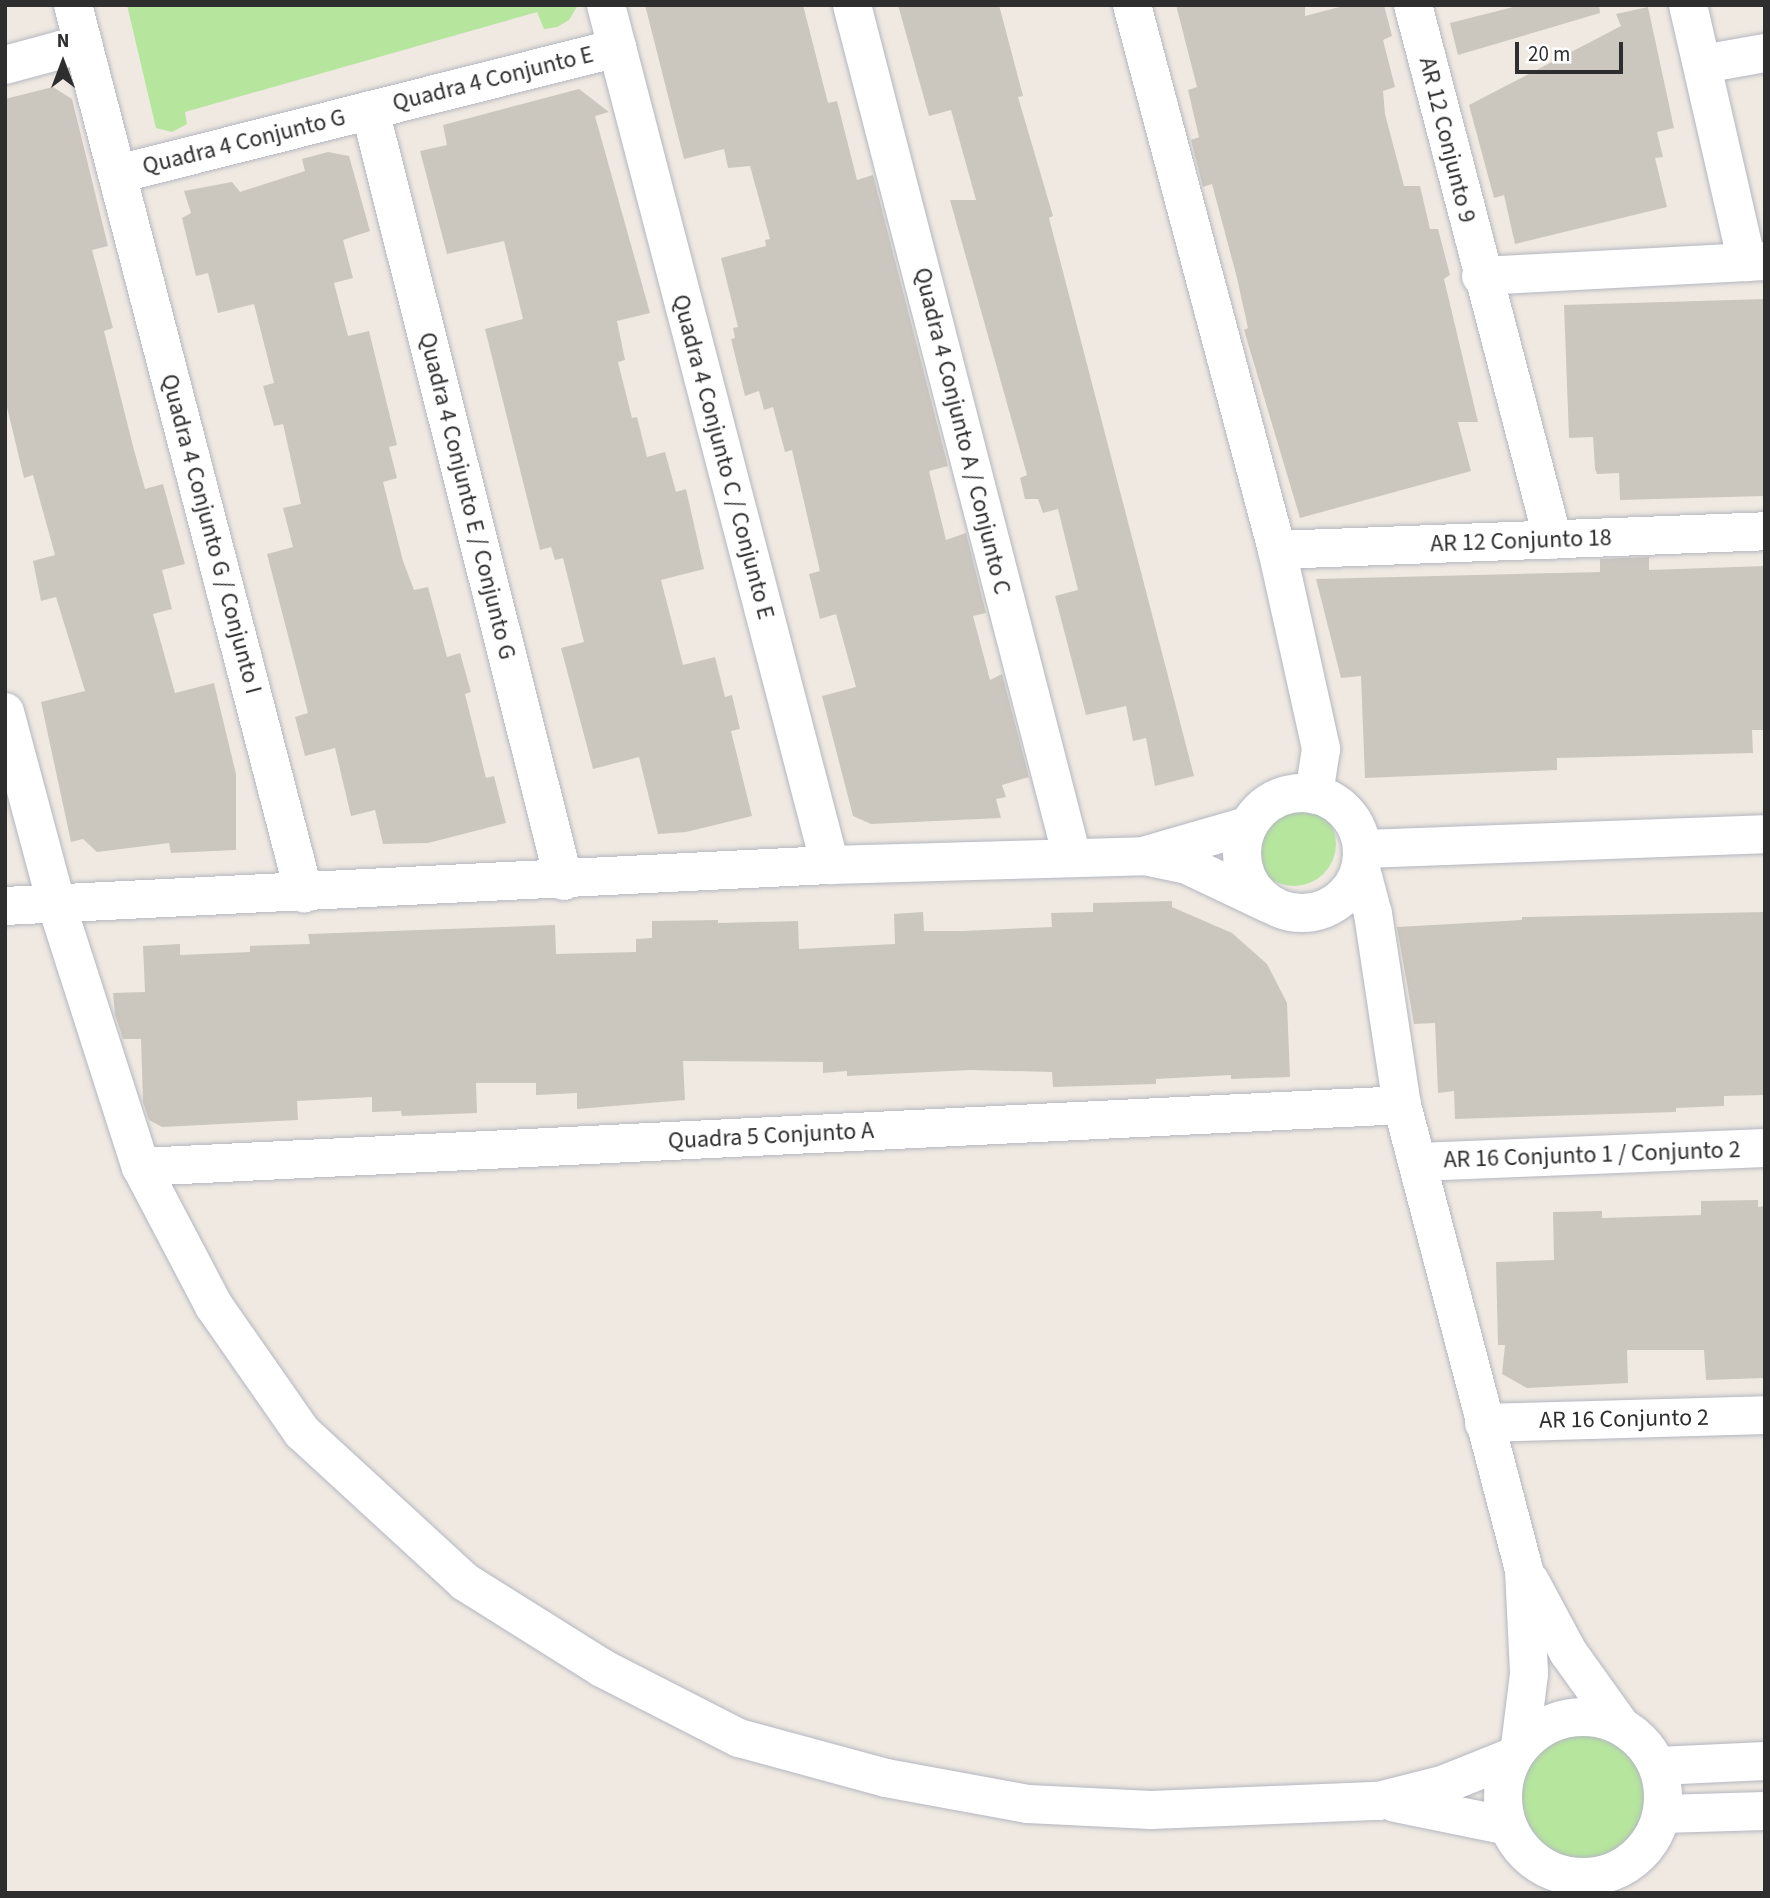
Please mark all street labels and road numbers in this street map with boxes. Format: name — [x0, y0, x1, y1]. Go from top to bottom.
street label: Quadra 4 Conjunto E — [390, 40, 596, 118]
street label: AR 12 Conjunto 9 — [1413, 54, 1481, 226]
street label: Quadra 4 Conjunto G — [140, 103, 348, 181]
street label: Quadra 4 Conjunto A / Conjunto C — [907, 265, 1017, 597]
street label: Quadra 4 Conjunto C / Conjunto E — [666, 291, 780, 623]
street label: Quadra 4 Conjunto E / Conjunto G — [412, 329, 522, 663]
street label: Quadra 4 Conjunto G / Conjunto I — [154, 371, 268, 697]
street label: AR 12 Conjunto 18 — [1430, 523, 1612, 559]
street label: Quadra 5 Conjunto A — [667, 1116, 875, 1156]
street label: AR 16 Conjunto 1 / Conjunto 2 — [1443, 1135, 1741, 1175]
street label: AR 16 Conjunto 2 — [1539, 1403, 1709, 1435]

